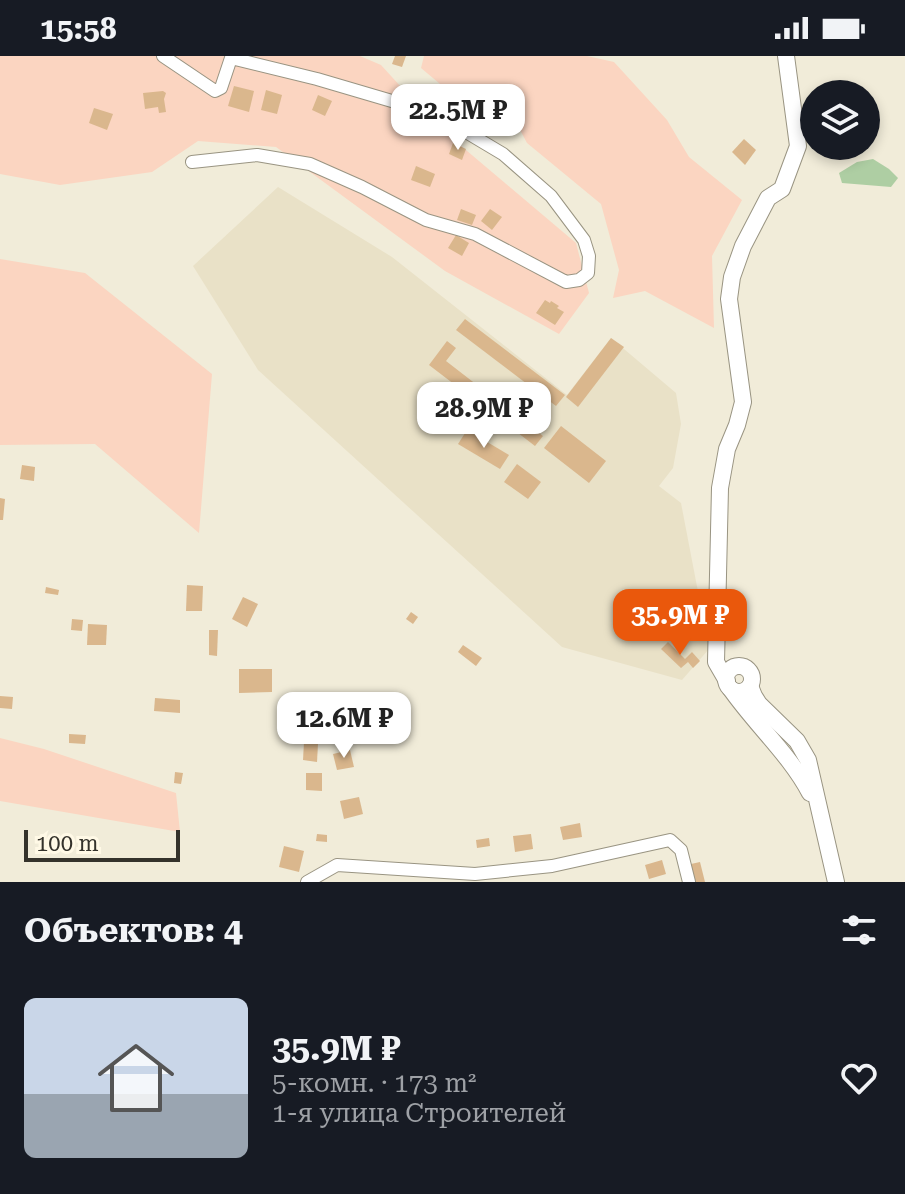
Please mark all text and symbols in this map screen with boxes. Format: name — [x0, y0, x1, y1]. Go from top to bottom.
text: 15:58 — [40, 11, 117, 46]
map controls — [800, 80, 880, 160]
button: layers — [800, 80, 880, 160]
pin: 22.5M ₽ — [384, 84, 532, 152]
text: 22.5M ₽ — [409, 95, 507, 125]
pin: 28.9M ₽ — [410, 382, 558, 450]
text: 28.9M ₽ — [435, 393, 533, 423]
pin: 35.9M ₽ — [606, 589, 754, 657]
text: 35.9M ₽ — [631, 600, 729, 630]
pin: 12.6M ₽ — [270, 692, 418, 760]
text: 12.6M ₽ — [295, 703, 393, 733]
scale bar — [24, 826, 180, 862]
text: 100 m — [36, 831, 99, 856]
icon: filters — [837, 908, 881, 952]
text: Объектов: 4 — [24, 910, 243, 950]
text: 35.9M ₽ — [272, 1028, 400, 1068]
icon: home — [88, 1030, 184, 1126]
icon: heart — [837, 1056, 881, 1100]
text: 5-комн. · 173 m² — [272, 1068, 477, 1098]
text: 1-я улица Строителей — [272, 1098, 566, 1128]

